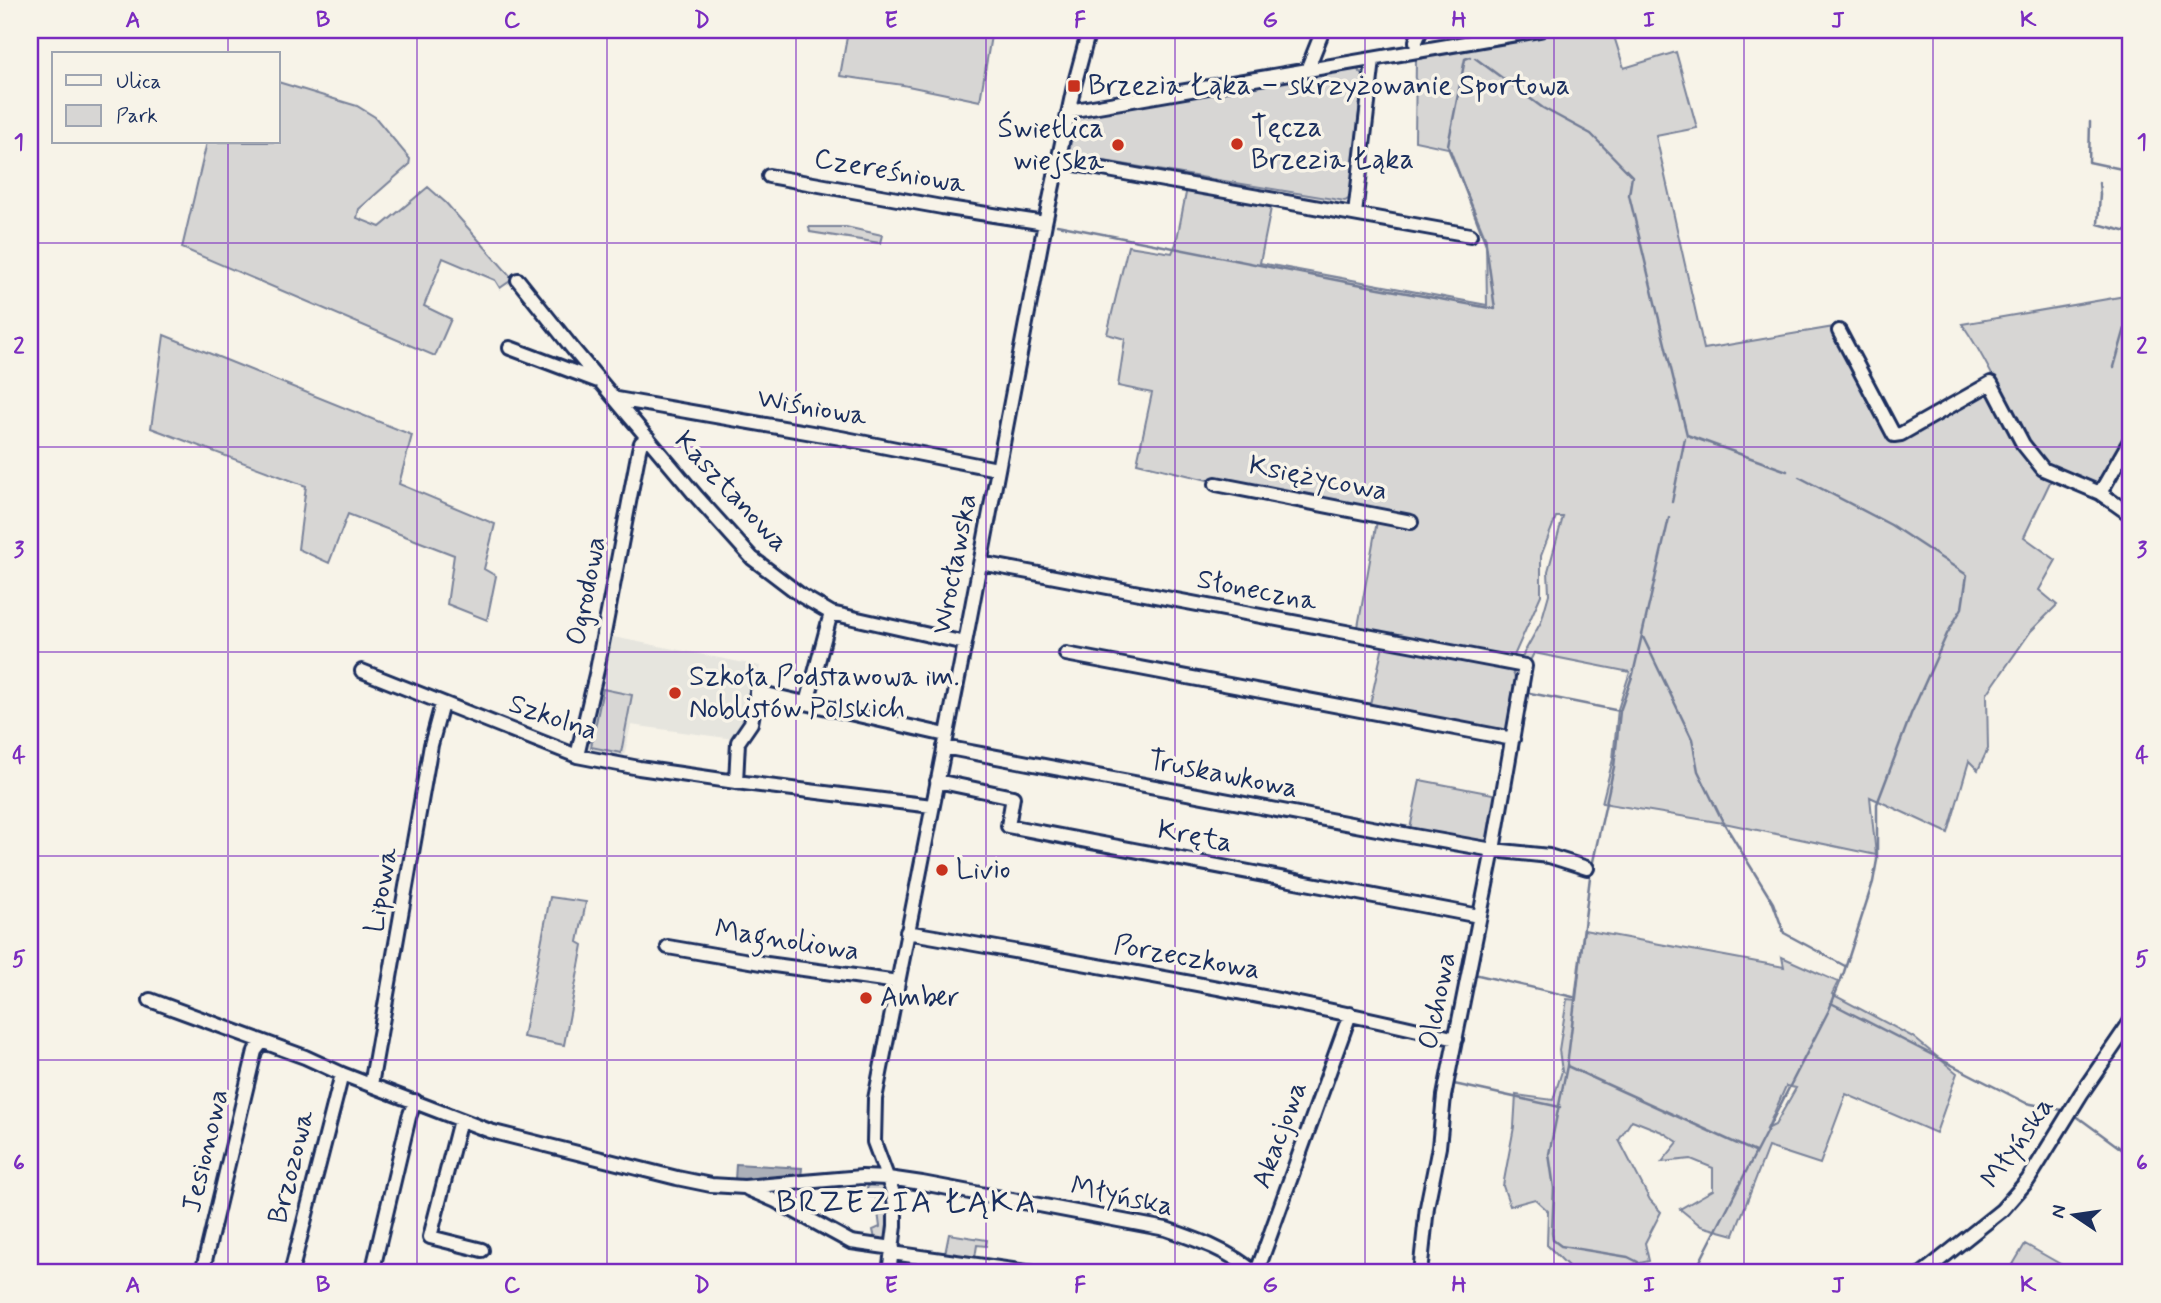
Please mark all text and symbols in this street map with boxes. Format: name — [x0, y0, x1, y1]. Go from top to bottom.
text: A — [125, 6, 141, 36]
text: B — [316, 6, 331, 36]
text: C — [504, 6, 521, 36]
text: D — [694, 6, 710, 36]
text: E — [884, 6, 898, 36]
text: F — [1074, 6, 1086, 36]
text: G — [1262, 6, 1278, 36]
text: H — [1451, 6, 1467, 36]
text: I — [1643, 6, 1655, 36]
text: J — [1831, 6, 1845, 36]
text: K — [2020, 6, 2037, 36]
legend — [52, 52, 280, 144]
text: Ulica — [116, 68, 161, 96]
place label: Brzezia Łąka – skrzyżowanie Sportowa — [1088, 68, 1570, 105]
marker: Brzezia Łąka – skrzyżowanie Sportowa — [1066, 78, 1082, 94]
text: Park — [116, 102, 158, 130]
place label: Świetlica wiejska — [998, 110, 1104, 180]
place label: Tęcza Brzezia Łąka — [1251, 110, 1414, 179]
text: 1 — [14, 128, 24, 158]
text: 1 — [2137, 128, 2147, 158]
marker: Tęcza Brzezia Łąka — [1229, 136, 1245, 152]
marker: Świetlica wiejska — [1110, 137, 1126, 153]
street label: Czereśniowa — [811, 140, 969, 204]
text: 2 — [13, 332, 25, 362]
text: 2 — [2136, 332, 2148, 362]
street label: Wiśniowa — [754, 380, 870, 436]
street label: Kasztanowa — [665, 424, 797, 560]
street label: Księżycowa — [1246, 447, 1390, 511]
street label: Wrocławska — [923, 491, 987, 637]
street label: Ogrodowa — [558, 533, 616, 649]
text: 3 — [14, 536, 25, 566]
text: 3 — [2137, 536, 2148, 566]
street label: Słoneczna — [1194, 561, 1320, 621]
place label: Szkoła Podstawowa im. Noblistów Polskich — [689, 659, 959, 728]
marker: Szkoła Podstawowa im. Noblistów Polskich — [667, 685, 683, 701]
street label: Szkolna — [504, 686, 602, 750]
text: 4 — [12, 741, 26, 771]
text: 4 — [2135, 741, 2149, 771]
street label: Truskawkowa — [1145, 742, 1301, 808]
street label: Kręta — [1154, 812, 1236, 862]
street label: Lipowa — [356, 844, 408, 936]
place label: Livio — [956, 852, 1011, 889]
marker: Livio — [934, 862, 950, 878]
street label: Magnoliowa — [712, 911, 862, 974]
street label: Porzeczkowa — [1111, 927, 1263, 989]
text: 5 — [12, 945, 26, 975]
text: 5 — [2135, 945, 2149, 975]
street label: Olchowa — [1410, 949, 1466, 1053]
place label: Amber — [880, 980, 959, 1017]
marker: Amber — [858, 990, 874, 1006]
street label: Akacjowa — [1244, 1076, 1316, 1194]
street label: Jesionowa — [174, 1085, 238, 1217]
street label: Młyńska — [1973, 1090, 2063, 1196]
street label: Brzozowa — [260, 1106, 324, 1228]
text: 6 — [13, 1149, 25, 1179]
text: 6 — [2136, 1149, 2148, 1179]
street label: Młyńska — [1067, 1168, 1177, 1226]
north arrow — [2038, 1180, 2108, 1250]
district label: BRZEZIA ŁĄKA — [776, 1182, 1038, 1224]
text: N — [2045, 1203, 2073, 1220]
text: A — [125, 1271, 141, 1301]
text: B — [316, 1271, 331, 1301]
text: C — [504, 1271, 521, 1301]
text: D — [694, 1271, 710, 1301]
text: E — [884, 1271, 898, 1301]
text: F — [1074, 1271, 1086, 1301]
text: G — [1262, 1271, 1278, 1301]
text: H — [1451, 1271, 1467, 1301]
text: I — [1643, 1271, 1655, 1301]
text: J — [1831, 1271, 1845, 1301]
text: K — [2020, 1271, 2037, 1301]

